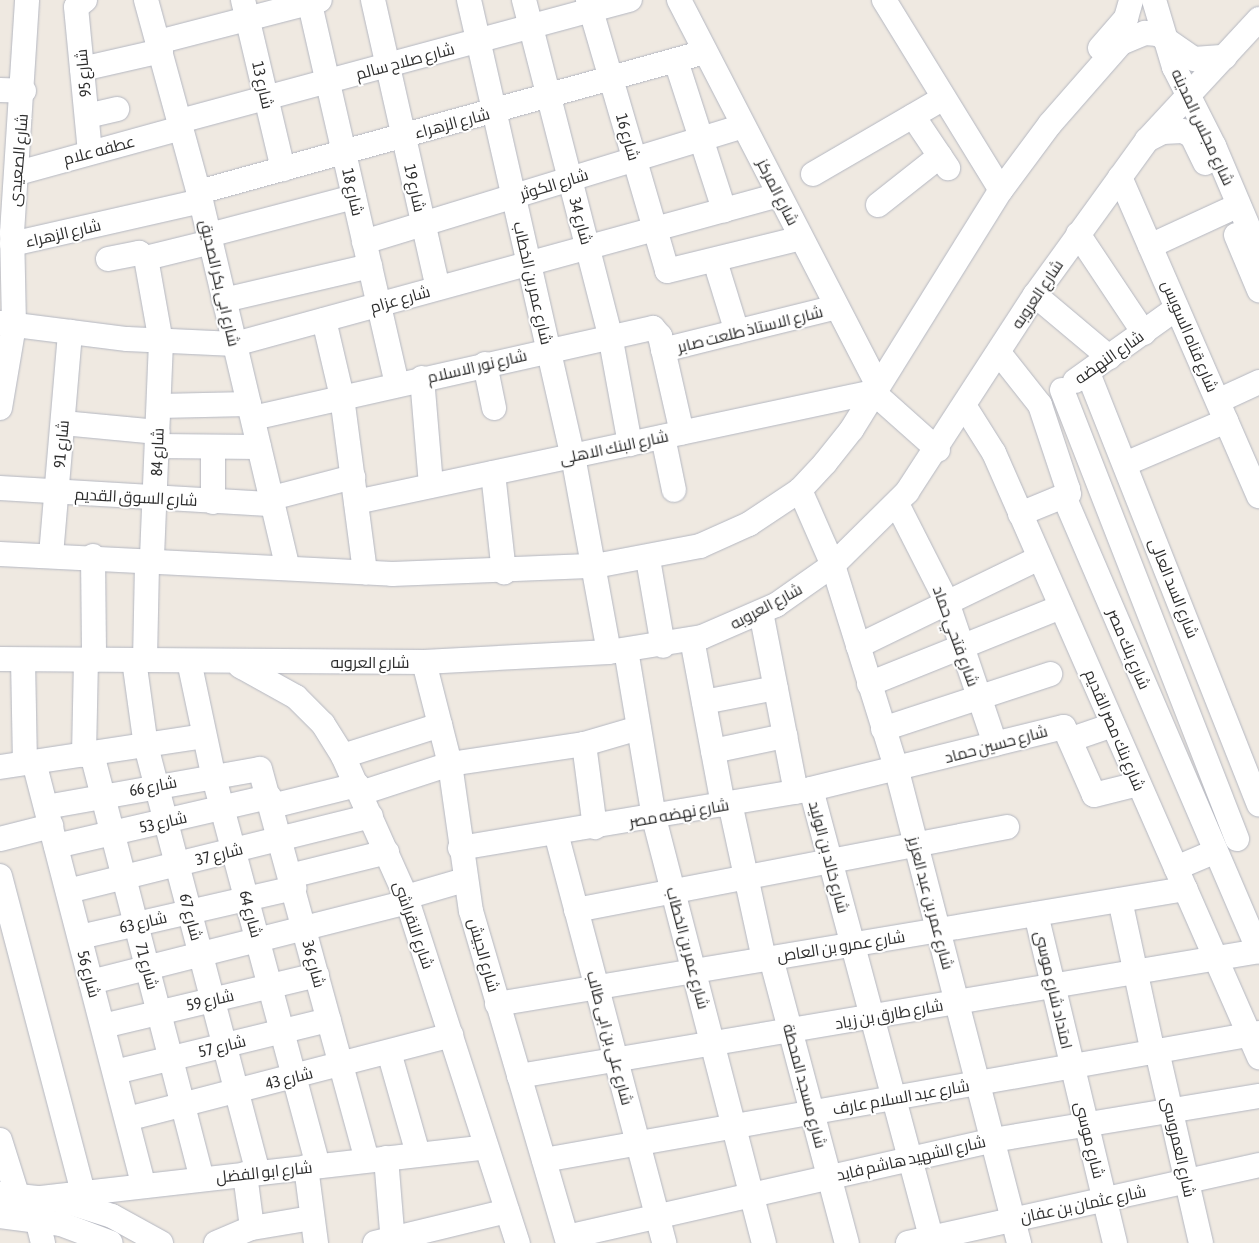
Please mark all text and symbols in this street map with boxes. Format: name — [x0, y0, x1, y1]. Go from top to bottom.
street label: شارع صلاح سالم — [354, 39, 456, 83]
street label: شارع 95 — [71, 48, 95, 98]
street label: شارع 13 — [248, 59, 278, 111]
street label: شارع مجلس المدينه — [1168, 66, 1238, 188]
street label: شارع الزهراء — [412, 104, 492, 142]
street label: شارع 16 — [612, 111, 644, 163]
street label: شارع الصعيدى — [4, 113, 32, 207]
street label: عطفه علام — [61, 131, 137, 169]
street label: شارع المركز — [753, 155, 803, 229]
street label: شارع 19 — [400, 162, 430, 214]
street label: شارع الكوثر — [517, 164, 591, 204]
street label: شارع 18 — [338, 166, 368, 218]
street label: شارع 34 — [565, 195, 597, 247]
street label: شارع الزهراء — [23, 215, 103, 251]
street label: شارع ابى بكر الصديق — [196, 218, 244, 348]
street label: شارع عمر بن الخطاب — [509, 220, 557, 346]
street label: شارع العروبه — [1007, 256, 1067, 332]
street label: شارع قناه السويس — [1158, 277, 1222, 395]
street label: شارع عزام — [368, 281, 432, 317]
street label: شارع الاستاذ طلعت صابر — [675, 302, 825, 356]
street label: شارع النهضه — [1071, 326, 1147, 388]
street label: شارع نور الاسلام — [425, 345, 529, 387]
street label: شارع 91 — [49, 419, 73, 469]
street label: شارع البنك الاهلى — [558, 426, 670, 468]
street label: شارع 84 — [147, 428, 167, 476]
street label: شارع السوق القديم — [74, 484, 198, 510]
street label: شارع السد العالى — [1145, 535, 1203, 641]
street label: شارع العروبه — [727, 579, 805, 633]
street label: شارع فتحي حماد — [929, 583, 983, 689]
street label: شارع بنك مصر — [1103, 606, 1155, 692]
street label: شارع العروبه — [330, 652, 410, 672]
street label: شارع بنك مصر القديم — [1081, 666, 1149, 794]
street label: شارع حسين حماد — [942, 721, 1050, 767]
street label: شارع 66 — [127, 772, 179, 800]
street label: شارع نهضه مصر — [627, 795, 731, 831]
street label: شارع خالد بن الوليد — [805, 799, 853, 915]
street label: شارع 53 — [137, 807, 189, 837]
street label: شارع عمر بن عبد العزيز — [904, 834, 958, 972]
street label: شارع 37 — [193, 839, 245, 869]
street label: شارع النقراشى — [390, 879, 438, 971]
street label: شارع عمر بن الخطاب — [662, 885, 714, 1011]
street label: شارع 64 — [235, 888, 267, 940]
street label: شارع 67 — [175, 891, 207, 943]
street label: شارع 63 — [117, 907, 169, 937]
street label: شارع الجيش — [464, 916, 504, 994]
street label: شارع عمرو بن العاص — [776, 926, 906, 966]
street label: امتداد شارع موسى — [1031, 929, 1077, 1051]
street label: شارع 36 — [298, 938, 330, 990]
street label: شارع 71 — [131, 940, 163, 992]
street label: شارع 56 — [73, 948, 105, 1000]
street label: شارع على بن ابى طالب — [583, 969, 637, 1107]
street label: شارع 59 — [184, 985, 236, 1015]
street label: شارع طارق بن زياد — [833, 995, 945, 1033]
street label: شارع مسجد المحطة — [779, 1022, 831, 1150]
street label: شارع 57 — [196, 1031, 248, 1061]
street label: شارع 43 — [263, 1063, 315, 1093]
street label: شارع عبد السلام عارف — [831, 1076, 971, 1118]
street label: شارع العمروسى — [1158, 1095, 1200, 1199]
street label: شارع موسى — [1071, 1100, 1109, 1180]
street label: شارع الشهيد هاشم فايد — [835, 1132, 987, 1184]
street label: شارع ابو الفضل — [215, 1157, 313, 1187]
street label: شارع عثمان بن عفان — [1018, 1181, 1148, 1227]

